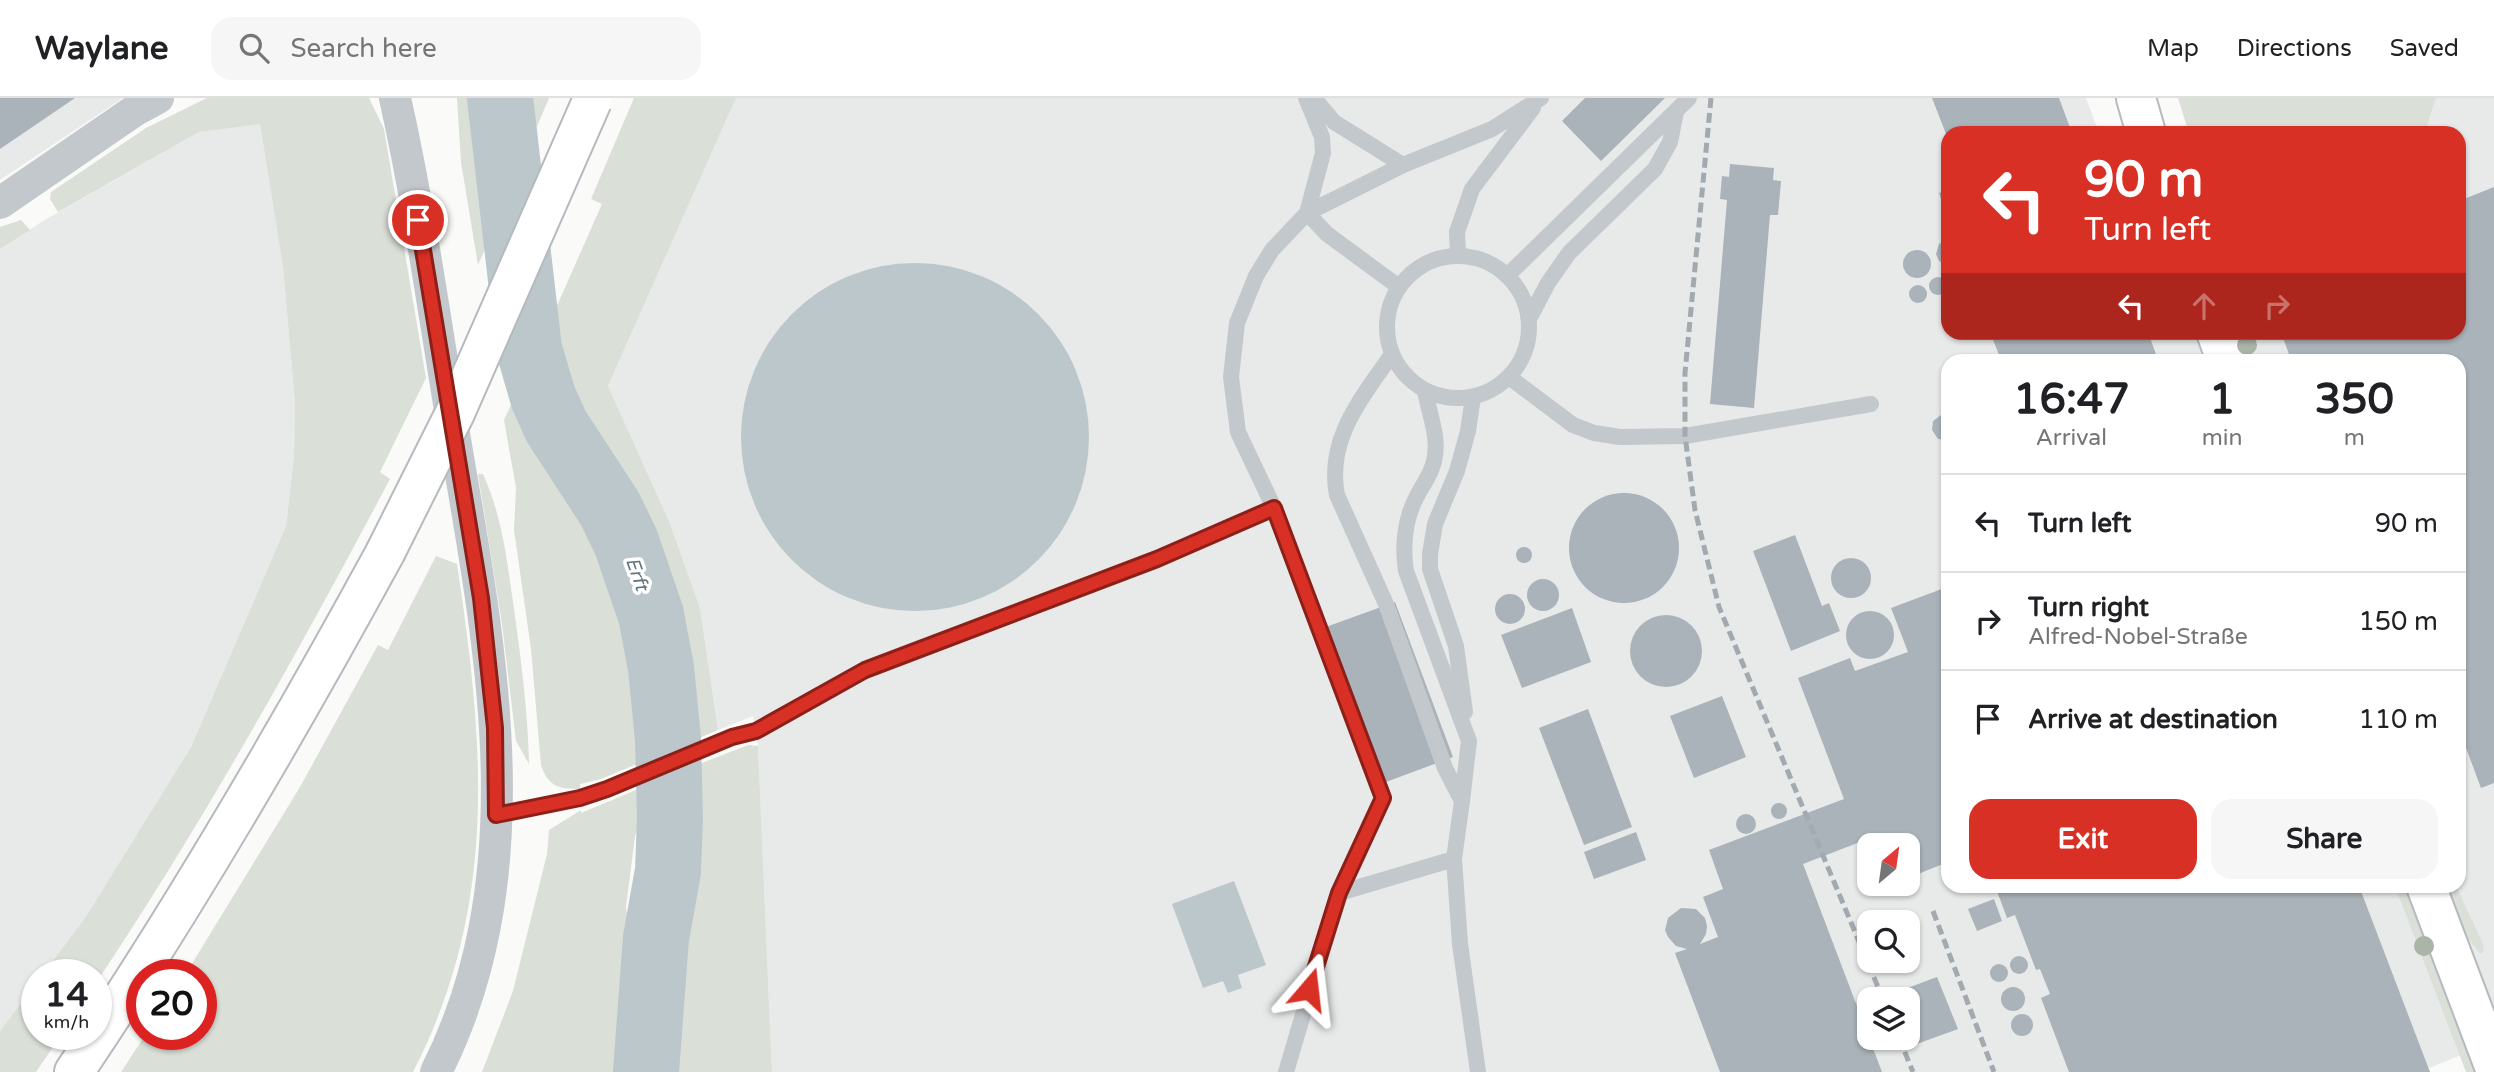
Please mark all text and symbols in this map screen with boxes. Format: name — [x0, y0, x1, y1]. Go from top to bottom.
search box — [211, 17, 701, 80]
text: Waylane — [35, 29, 169, 68]
icon: search — [235, 29, 273, 67]
text: Search here — [291, 33, 437, 64]
text: Map — [2147, 34, 2199, 63]
text: Directions — [2237, 34, 2352, 63]
text: Saved — [2390, 34, 2459, 63]
text: 90 m — [2084, 151, 2203, 210]
icon: left — [1969, 154, 2060, 245]
pin — [388, 190, 448, 250]
icon: arrive — [399, 201, 437, 239]
text: Turn left — [2084, 211, 2211, 249]
icon: left — [2112, 287, 2150, 325]
icon: ahead — [2185, 287, 2223, 325]
icon: right — [2258, 287, 2296, 325]
text: 16:47 — [2013, 374, 2130, 425]
text: 1 — [2209, 374, 2235, 425]
text: 350 — [2315, 374, 2394, 425]
text: Arrival — [2036, 424, 2107, 452]
text: min — [2202, 424, 2243, 452]
text: m — [2344, 424, 2365, 452]
icon: left — [1969, 504, 2007, 542]
text: Turn left — [2028, 508, 2131, 539]
text: 90 m — [2375, 508, 2438, 539]
water label: Erft — [621, 555, 654, 596]
text: Turn right — [2028, 592, 2149, 623]
icon: right — [1969, 602, 2007, 640]
text: 150 m — [2358, 606, 2438, 637]
text: Alfred-Nobel-Straße — [2028, 623, 2248, 651]
icon: arrive — [1969, 700, 2007, 738]
text: Arrive at destination — [2028, 704, 2278, 735]
text: 110 m — [2358, 704, 2438, 735]
button: Exit — [1969, 799, 2197, 879]
button: Share — [2211, 799, 2438, 879]
north arrow — [1857, 833, 1920, 896]
map controls — [1857, 833, 1920, 1050]
button: search — [1857, 910, 1920, 973]
position arrow — [1272, 952, 1346, 1026]
speed limit sign: 20 — [126, 959, 217, 1050]
text: 14 — [45, 974, 88, 1016]
button: layers — [1857, 987, 1920, 1050]
text: km/h — [44, 1011, 89, 1033]

